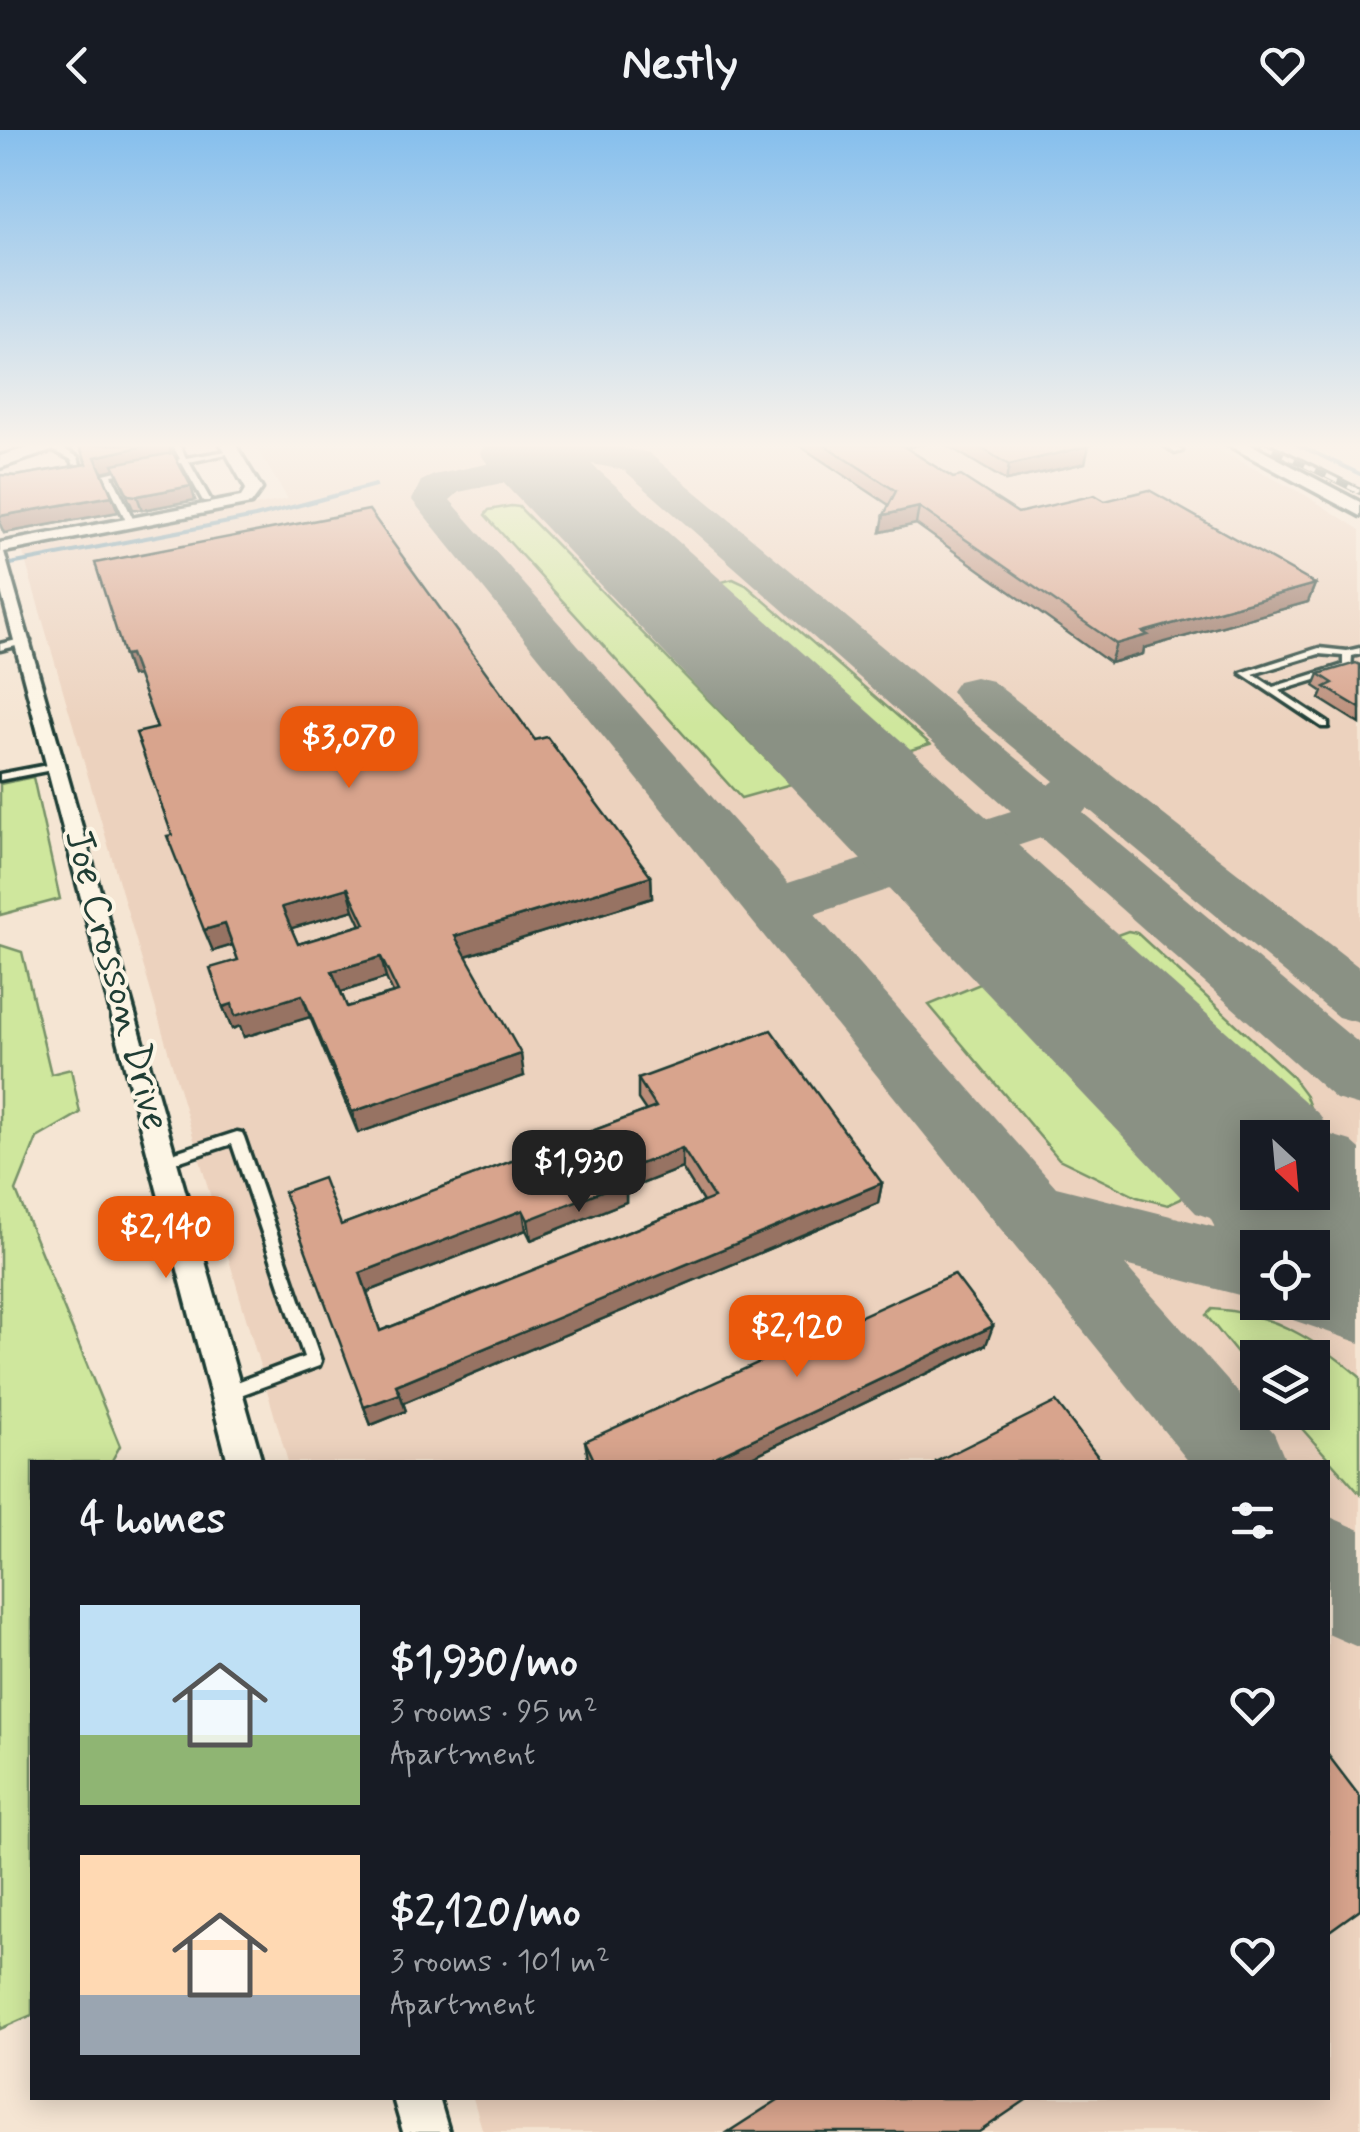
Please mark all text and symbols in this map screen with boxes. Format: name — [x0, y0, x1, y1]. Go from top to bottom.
text: Nestly — [622, 36, 738, 95]
icon: back — [50, 38, 105, 93]
icon: heart — [1255, 38, 1310, 93]
pin: $3,070 — [268, 706, 430, 791]
text: $3,070 — [302, 717, 396, 759]
street label: Joe Crosson Drive — [51, 823, 181, 1137]
north arrow — [1240, 1120, 1330, 1210]
map controls — [1240, 1120, 1330, 1430]
pin: $1,930 — [498, 1130, 660, 1215]
text: $1,930 — [534, 1141, 624, 1183]
pin: $2,140 — [85, 1196, 247, 1281]
text: $2,140 — [120, 1207, 212, 1249]
button: locate — [1240, 1230, 1330, 1320]
pin: $2,120 — [716, 1295, 878, 1380]
text: $2,120 — [751, 1306, 843, 1348]
button: layers — [1240, 1340, 1330, 1430]
text: 4 homes — [80, 1493, 226, 1548]
icon: filters — [1225, 1493, 1280, 1548]
text: $1,930/mo — [390, 1636, 578, 1691]
icon: home — [160, 1645, 280, 1765]
icon: heart — [1225, 1678, 1280, 1733]
text: 3 rooms · 95 m² — [390, 1691, 598, 1733]
text: Apartment — [390, 1733, 535, 1775]
text: $2,120/mo — [390, 1886, 581, 1941]
icon: home — [160, 1895, 280, 2015]
icon: heart — [1225, 1928, 1280, 1983]
text: 3 rooms · 101 m² — [390, 1941, 610, 1983]
text: Apartment — [390, 1983, 535, 2025]

